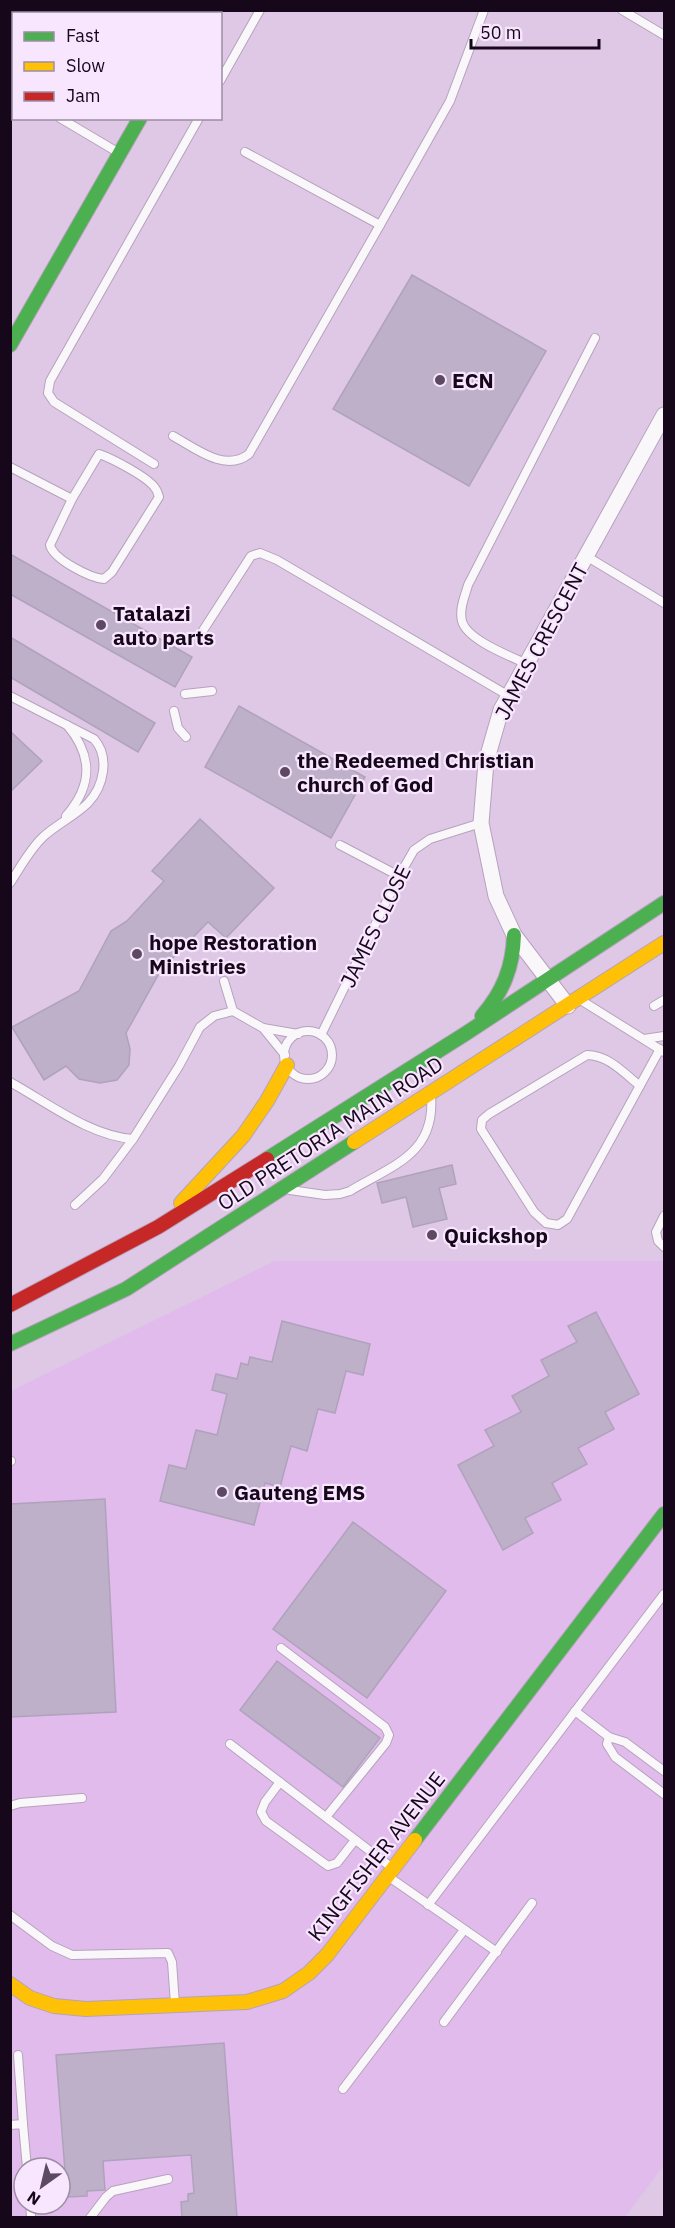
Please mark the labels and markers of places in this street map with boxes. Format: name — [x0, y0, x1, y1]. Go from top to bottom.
place label: ECN — [452, 366, 494, 394]
marker: ECN — [433, 373, 447, 387]
place label: Tatalazi auto parts — [113, 599, 214, 651]
marker: Tatalazi auto parts — [94, 618, 108, 632]
place label: the Redeemed Christian church of God — [297, 746, 534, 798]
marker: the Redeemed Christian church of God — [278, 765, 292, 779]
place label: hope Restoration Ministries — [149, 928, 317, 980]
marker: hope Restoration Ministries — [130, 947, 144, 961]
place label: Quickshop — [444, 1221, 548, 1249]
marker: Quickshop — [425, 1228, 439, 1242]
place label: Gauteng EMS — [234, 1478, 365, 1506]
marker: Gauteng EMS — [215, 1485, 229, 1499]

